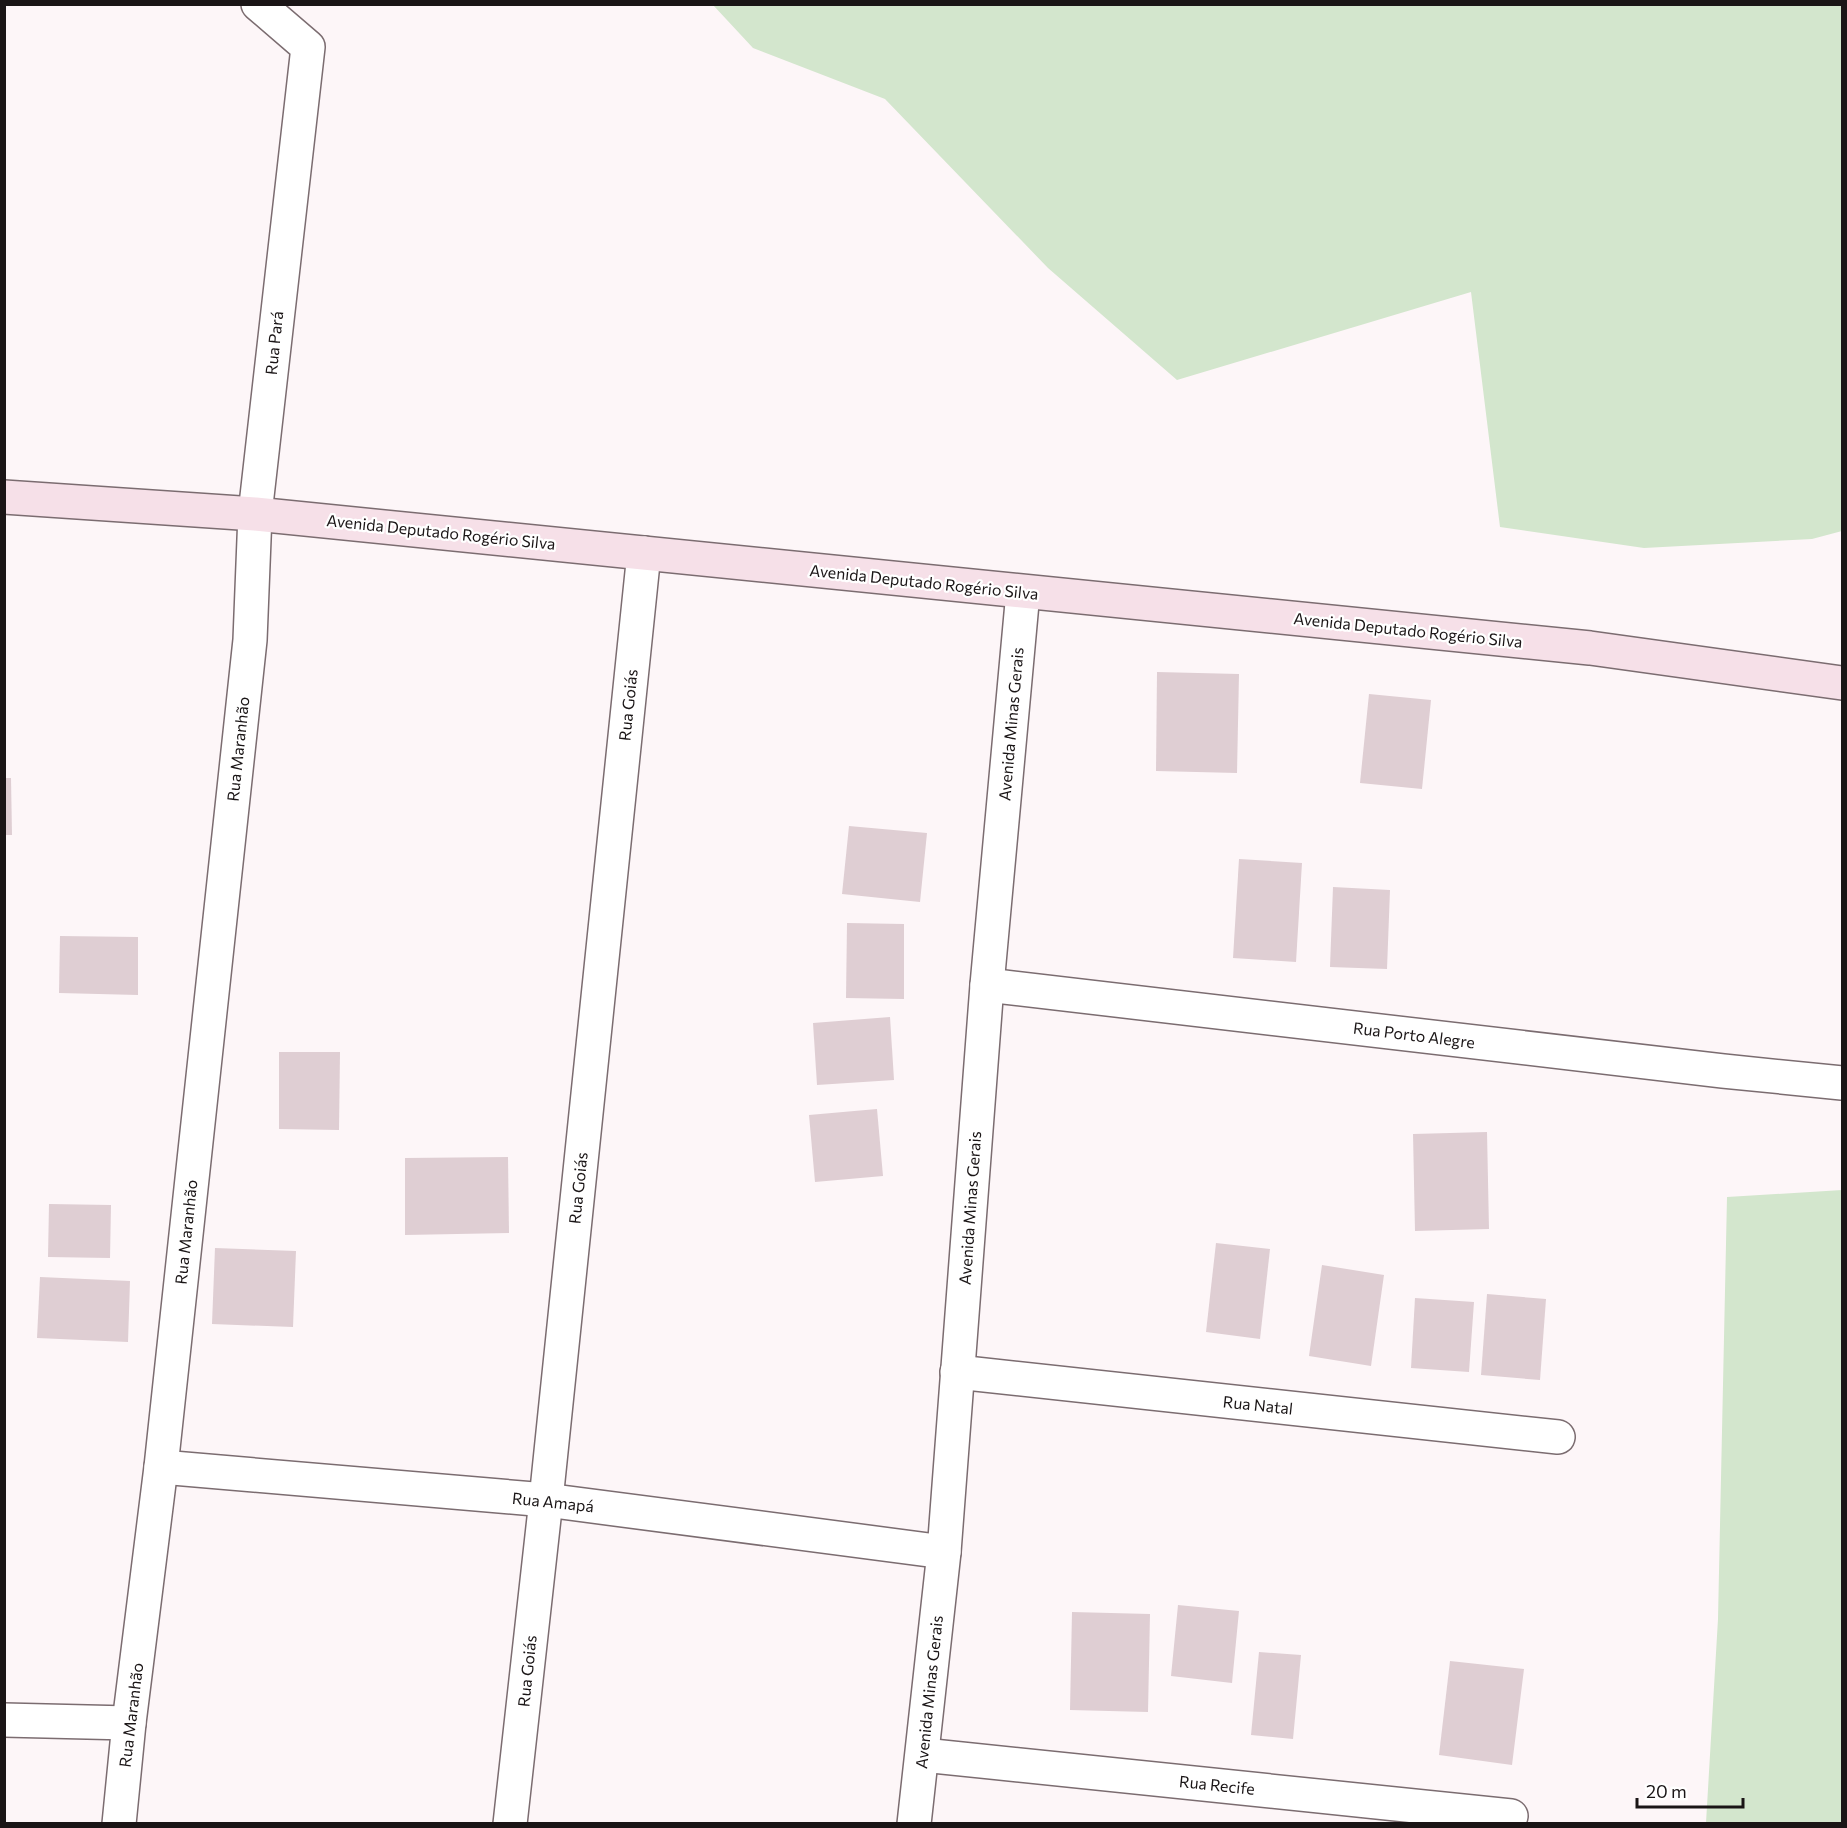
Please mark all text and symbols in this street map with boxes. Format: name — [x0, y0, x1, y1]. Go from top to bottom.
street label: Rua Pará — [261, 310, 286, 376]
street label: Avenida Deputado Rogério Silva — [326, 510, 556, 553]
street label: Avenida Deputado Rogério Silva — [809, 560, 1039, 603]
street label: Avenida Deputado Rogério Silva — [1293, 608, 1523, 651]
street label: Avenida Minas Gerais — [994, 646, 1027, 802]
street label: Rua Goiás — [614, 668, 641, 742]
street label: Rua Maranhão — [223, 696, 252, 802]
street label: Rua Porto Alegre — [1352, 1018, 1476, 1051]
street label: Avenida Minas Gerais — [955, 1130, 984, 1286]
street label: Rua Goiás — [564, 1151, 591, 1225]
street label: Rua Maranhão — [171, 1179, 200, 1285]
street label: Rua Natal — [1222, 1391, 1294, 1418]
street label: Rua Amapá — [511, 1488, 595, 1515]
street label: Avenida Minas Gerais — [911, 1614, 946, 1770]
street label: Rua Goiás — [513, 1634, 540, 1708]
street label: Rua Maranhão — [115, 1662, 146, 1768]
street label: Rua Recife — [1178, 1771, 1256, 1798]
scale bar — [1637, 1771, 1744, 1809]
text: 20 m — [1646, 1780, 1687, 1802]

